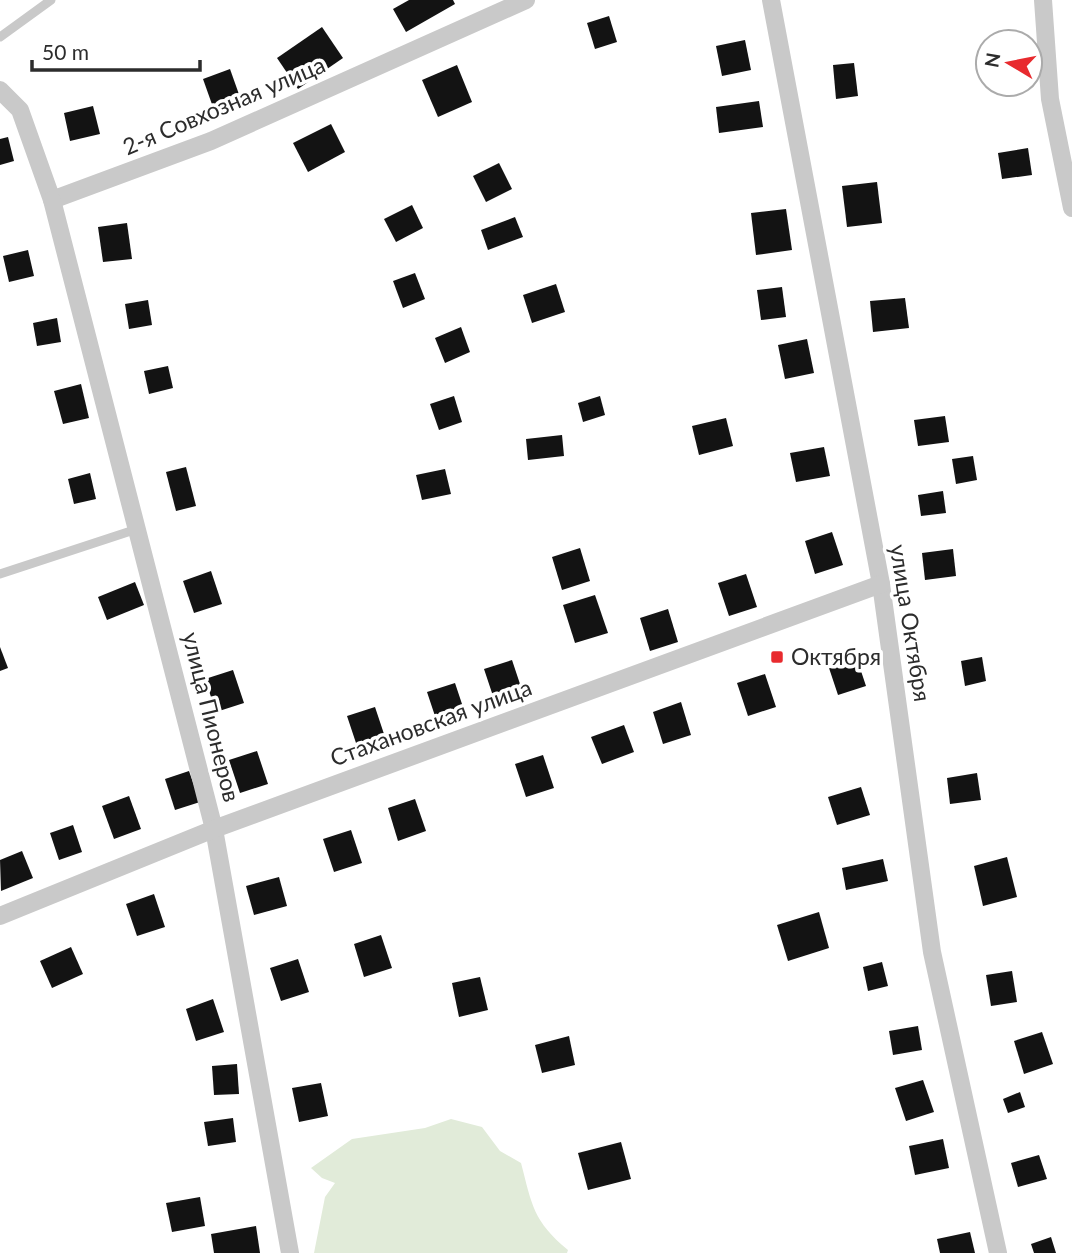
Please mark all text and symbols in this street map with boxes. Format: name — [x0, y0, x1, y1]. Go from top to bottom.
scale bar — [32, 28, 200, 72]
north arrow — [974, 28, 1044, 98]
text: 50 m — [42, 39, 89, 64]
street label: 2-я Совхозная улица — [118, 50, 329, 160]
text: N — [979, 51, 1004, 69]
street label: улица Октября — [885, 542, 937, 703]
street label: улица Пионеров — [177, 629, 247, 805]
place label: Октября — [791, 642, 881, 670]
marker: Октября — [769, 649, 785, 665]
street label: Стахановская улица — [326, 673, 535, 772]

